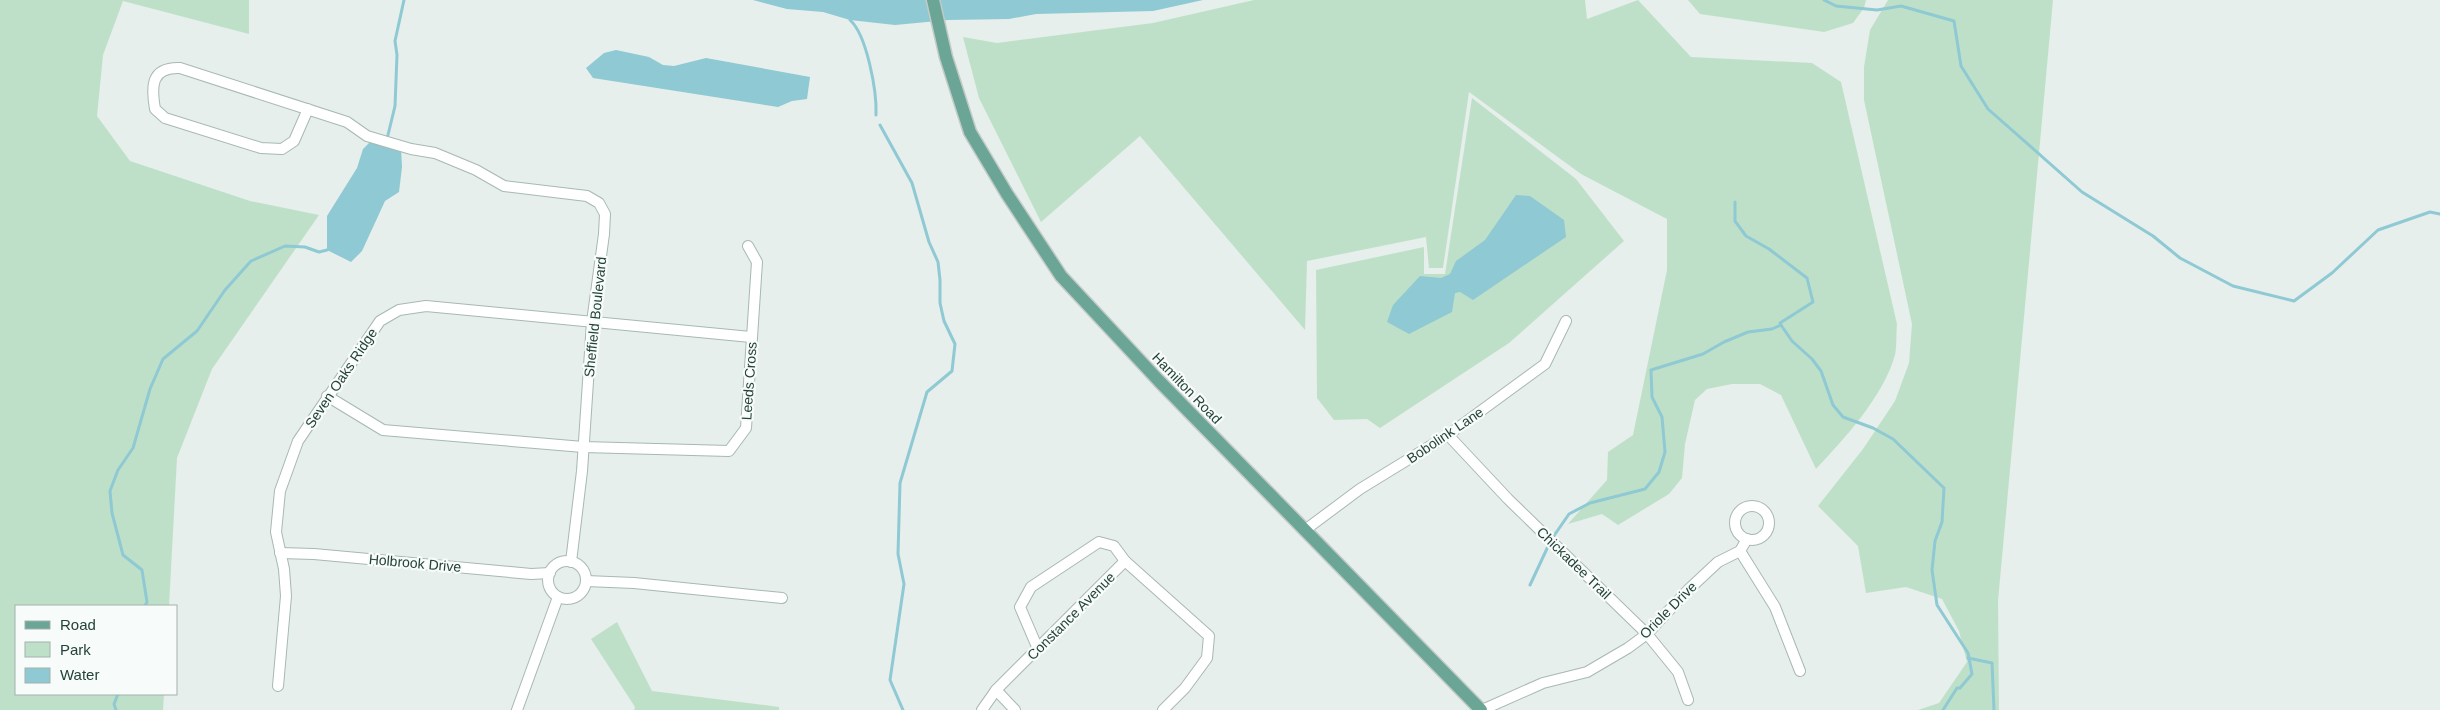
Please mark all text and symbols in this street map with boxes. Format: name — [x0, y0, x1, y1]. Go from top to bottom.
street label: Sheffield Boulevard — [581, 256, 609, 378]
street label: Seven Oaks Ridge — [302, 325, 380, 431]
street label: Leeds Cross — [738, 341, 760, 421]
street label: Hamilton Road — [1149, 349, 1225, 427]
street label: Bobolink Lane — [1404, 403, 1486, 466]
street label: Chickadee Trail — [1534, 524, 1614, 602]
street label: Holbrook Drive — [368, 551, 462, 575]
street label: Constance Avenue — [1024, 569, 1118, 663]
street label: Oriole Drive — [1636, 578, 1700, 642]
legend — [15, 605, 178, 695]
text: Road — [60, 616, 96, 633]
text: Park — [60, 641, 91, 658]
text: Water — [60, 666, 99, 683]

